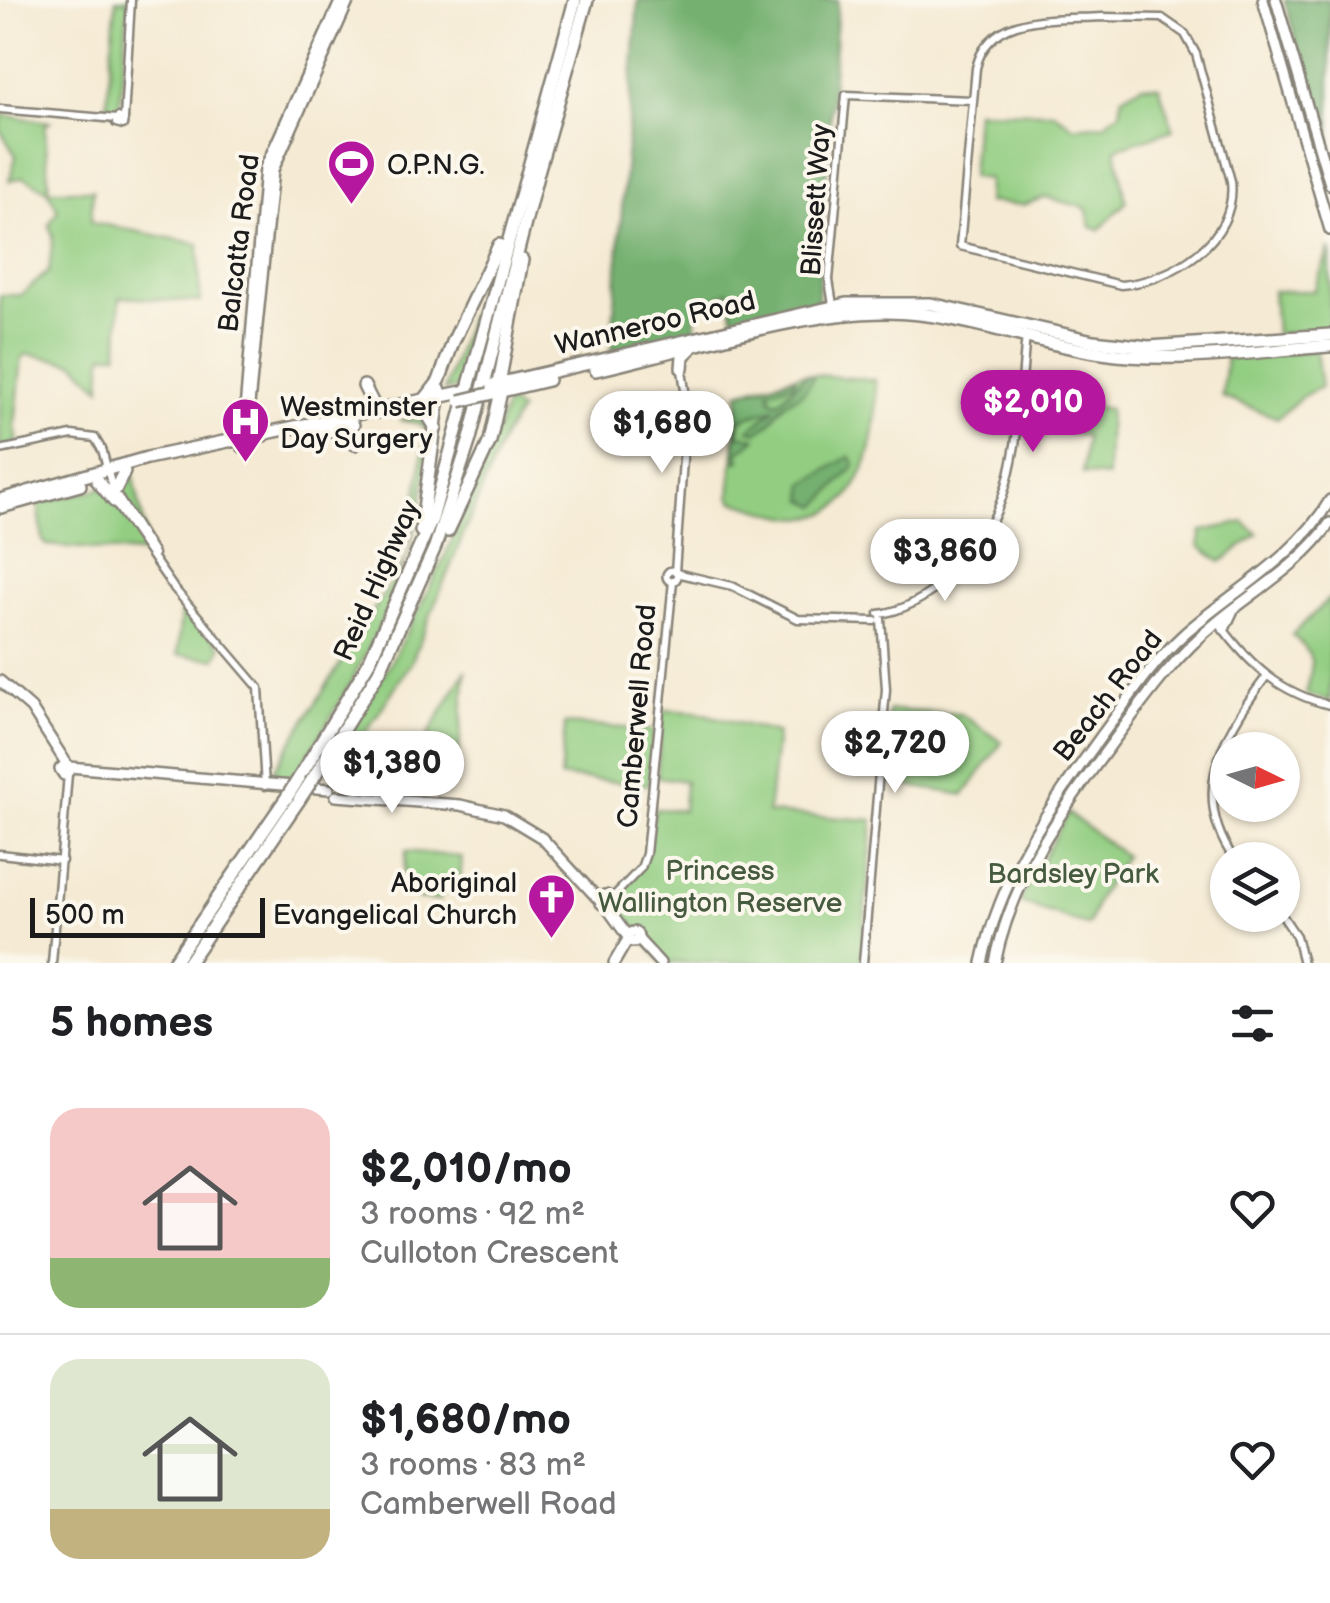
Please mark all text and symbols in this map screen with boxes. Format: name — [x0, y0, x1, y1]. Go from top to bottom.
street label: Blissett Way — [795, 123, 838, 277]
sports icon: O.P.N.G. — [326, 138, 378, 206]
place label: O.P.N.G. — [387, 149, 485, 182]
street label: Balcatta Road — [212, 152, 267, 334]
street label: Wanneroo Road — [552, 284, 759, 363]
pin: $2,010 — [952, 370, 1114, 455]
text: $2,010 — [983, 383, 1083, 422]
place label: Westminster Day Surgery — [280, 391, 438, 456]
pin: $1,680 — [581, 391, 743, 476]
hospital icon: Westminster Day Surgery — [219, 396, 271, 464]
text: $1,680 — [612, 404, 712, 443]
street label: Reid Highway — [327, 495, 428, 666]
pin: $3,860 — [864, 519, 1026, 604]
text: $3,860 — [892, 532, 998, 571]
street label: Camberwell Road — [611, 603, 664, 829]
street label: Beach Road — [1047, 624, 1170, 768]
pin: $2,720 — [814, 711, 976, 796]
text: $2,720 — [843, 724, 947, 763]
pin: $1,380 — [311, 731, 473, 816]
north arrow — [1210, 732, 1300, 822]
map controls — [1210, 732, 1300, 932]
text: $1,380 — [342, 744, 442, 783]
button: layers — [1210, 842, 1300, 932]
park label: Princess Wallington Reserve — [598, 855, 842, 920]
park label: Bardsley Park — [987, 858, 1159, 891]
place label: Aboriginal Evangelical Church — [273, 867, 517, 932]
church icon: Aboriginal Evangelical Church — [526, 872, 578, 940]
scale bar — [30, 893, 265, 938]
text: 500 m — [45, 899, 125, 932]
icon: filters — [1225, 996, 1280, 1051]
text: 5 homes — [50, 998, 213, 1049]
text: $2,010/mo — [360, 1144, 572, 1195]
icon: home — [130, 1148, 250, 1268]
icon: heart — [1225, 1181, 1280, 1236]
text: 3 rooms · 92 m² — [360, 1195, 585, 1234]
text: Culloton Crescent — [360, 1234, 619, 1273]
text: $1,680/mo — [360, 1395, 571, 1446]
icon: home — [130, 1399, 250, 1519]
icon: heart — [1225, 1432, 1280, 1487]
text: 3 rooms · 83 m² — [360, 1446, 586, 1485]
text: Camberwell Road — [360, 1485, 617, 1524]

